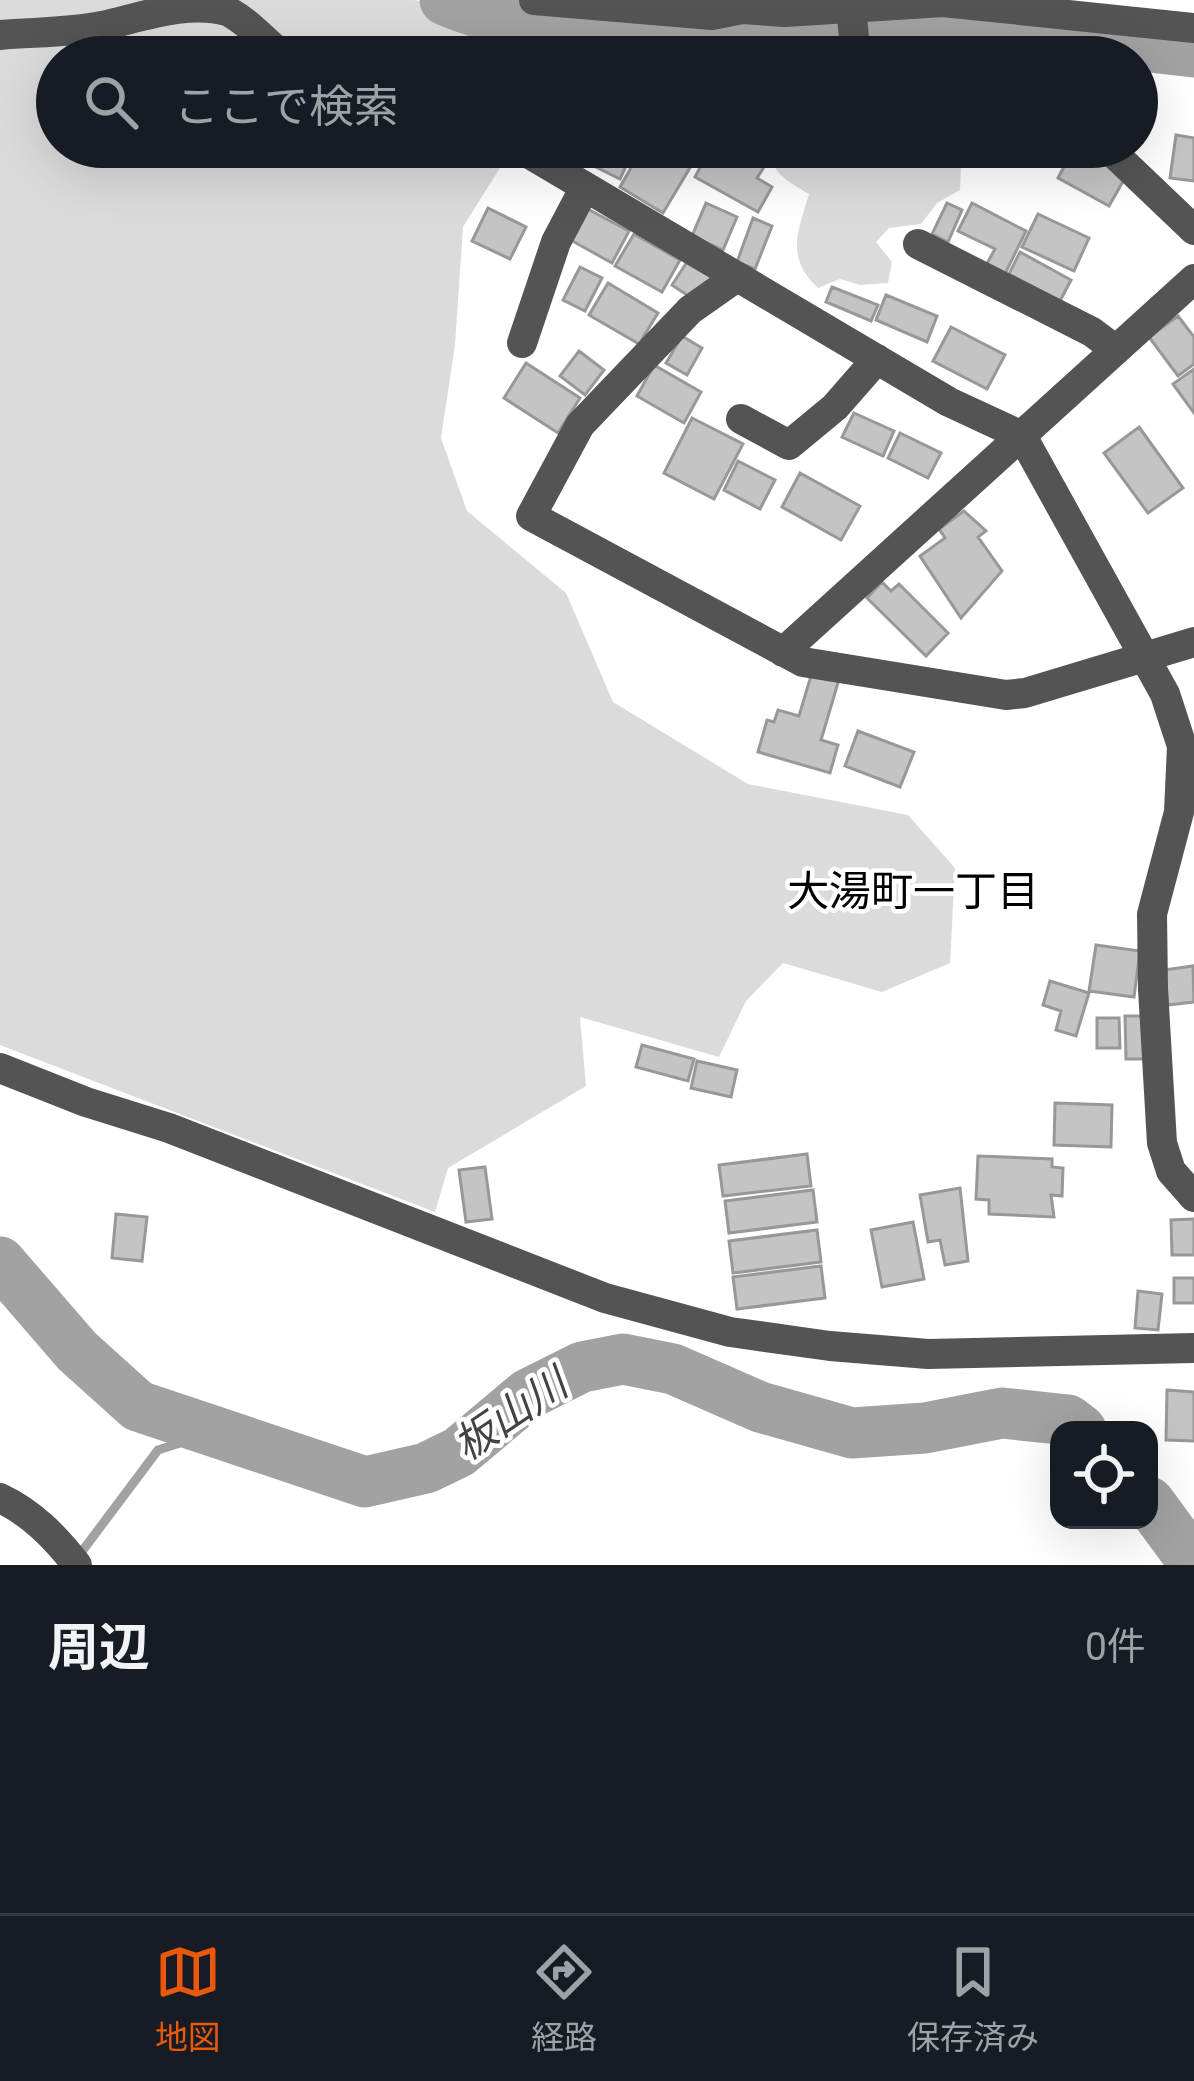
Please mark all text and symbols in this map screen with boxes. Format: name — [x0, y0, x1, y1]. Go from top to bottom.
search box — [36, 36, 1158, 168]
icon: search — [78, 69, 144, 135]
text: ここで検索 — [174, 80, 399, 133]
district label: 大湯町一丁目 — [787, 867, 1039, 916]
water label: 板山川 — [444, 1357, 580, 1470]
map controls — [1050, 1421, 1158, 1529]
button: locate — [1050, 1421, 1158, 1529]
text: 周辺 — [48, 1618, 150, 1677]
text: 0件 — [1085, 1624, 1146, 1670]
tab: 地図 — [155, 1939, 221, 2059]
tab: 経路 — [531, 1939, 597, 2059]
tab: 保存済み — [907, 1939, 1039, 2059]

